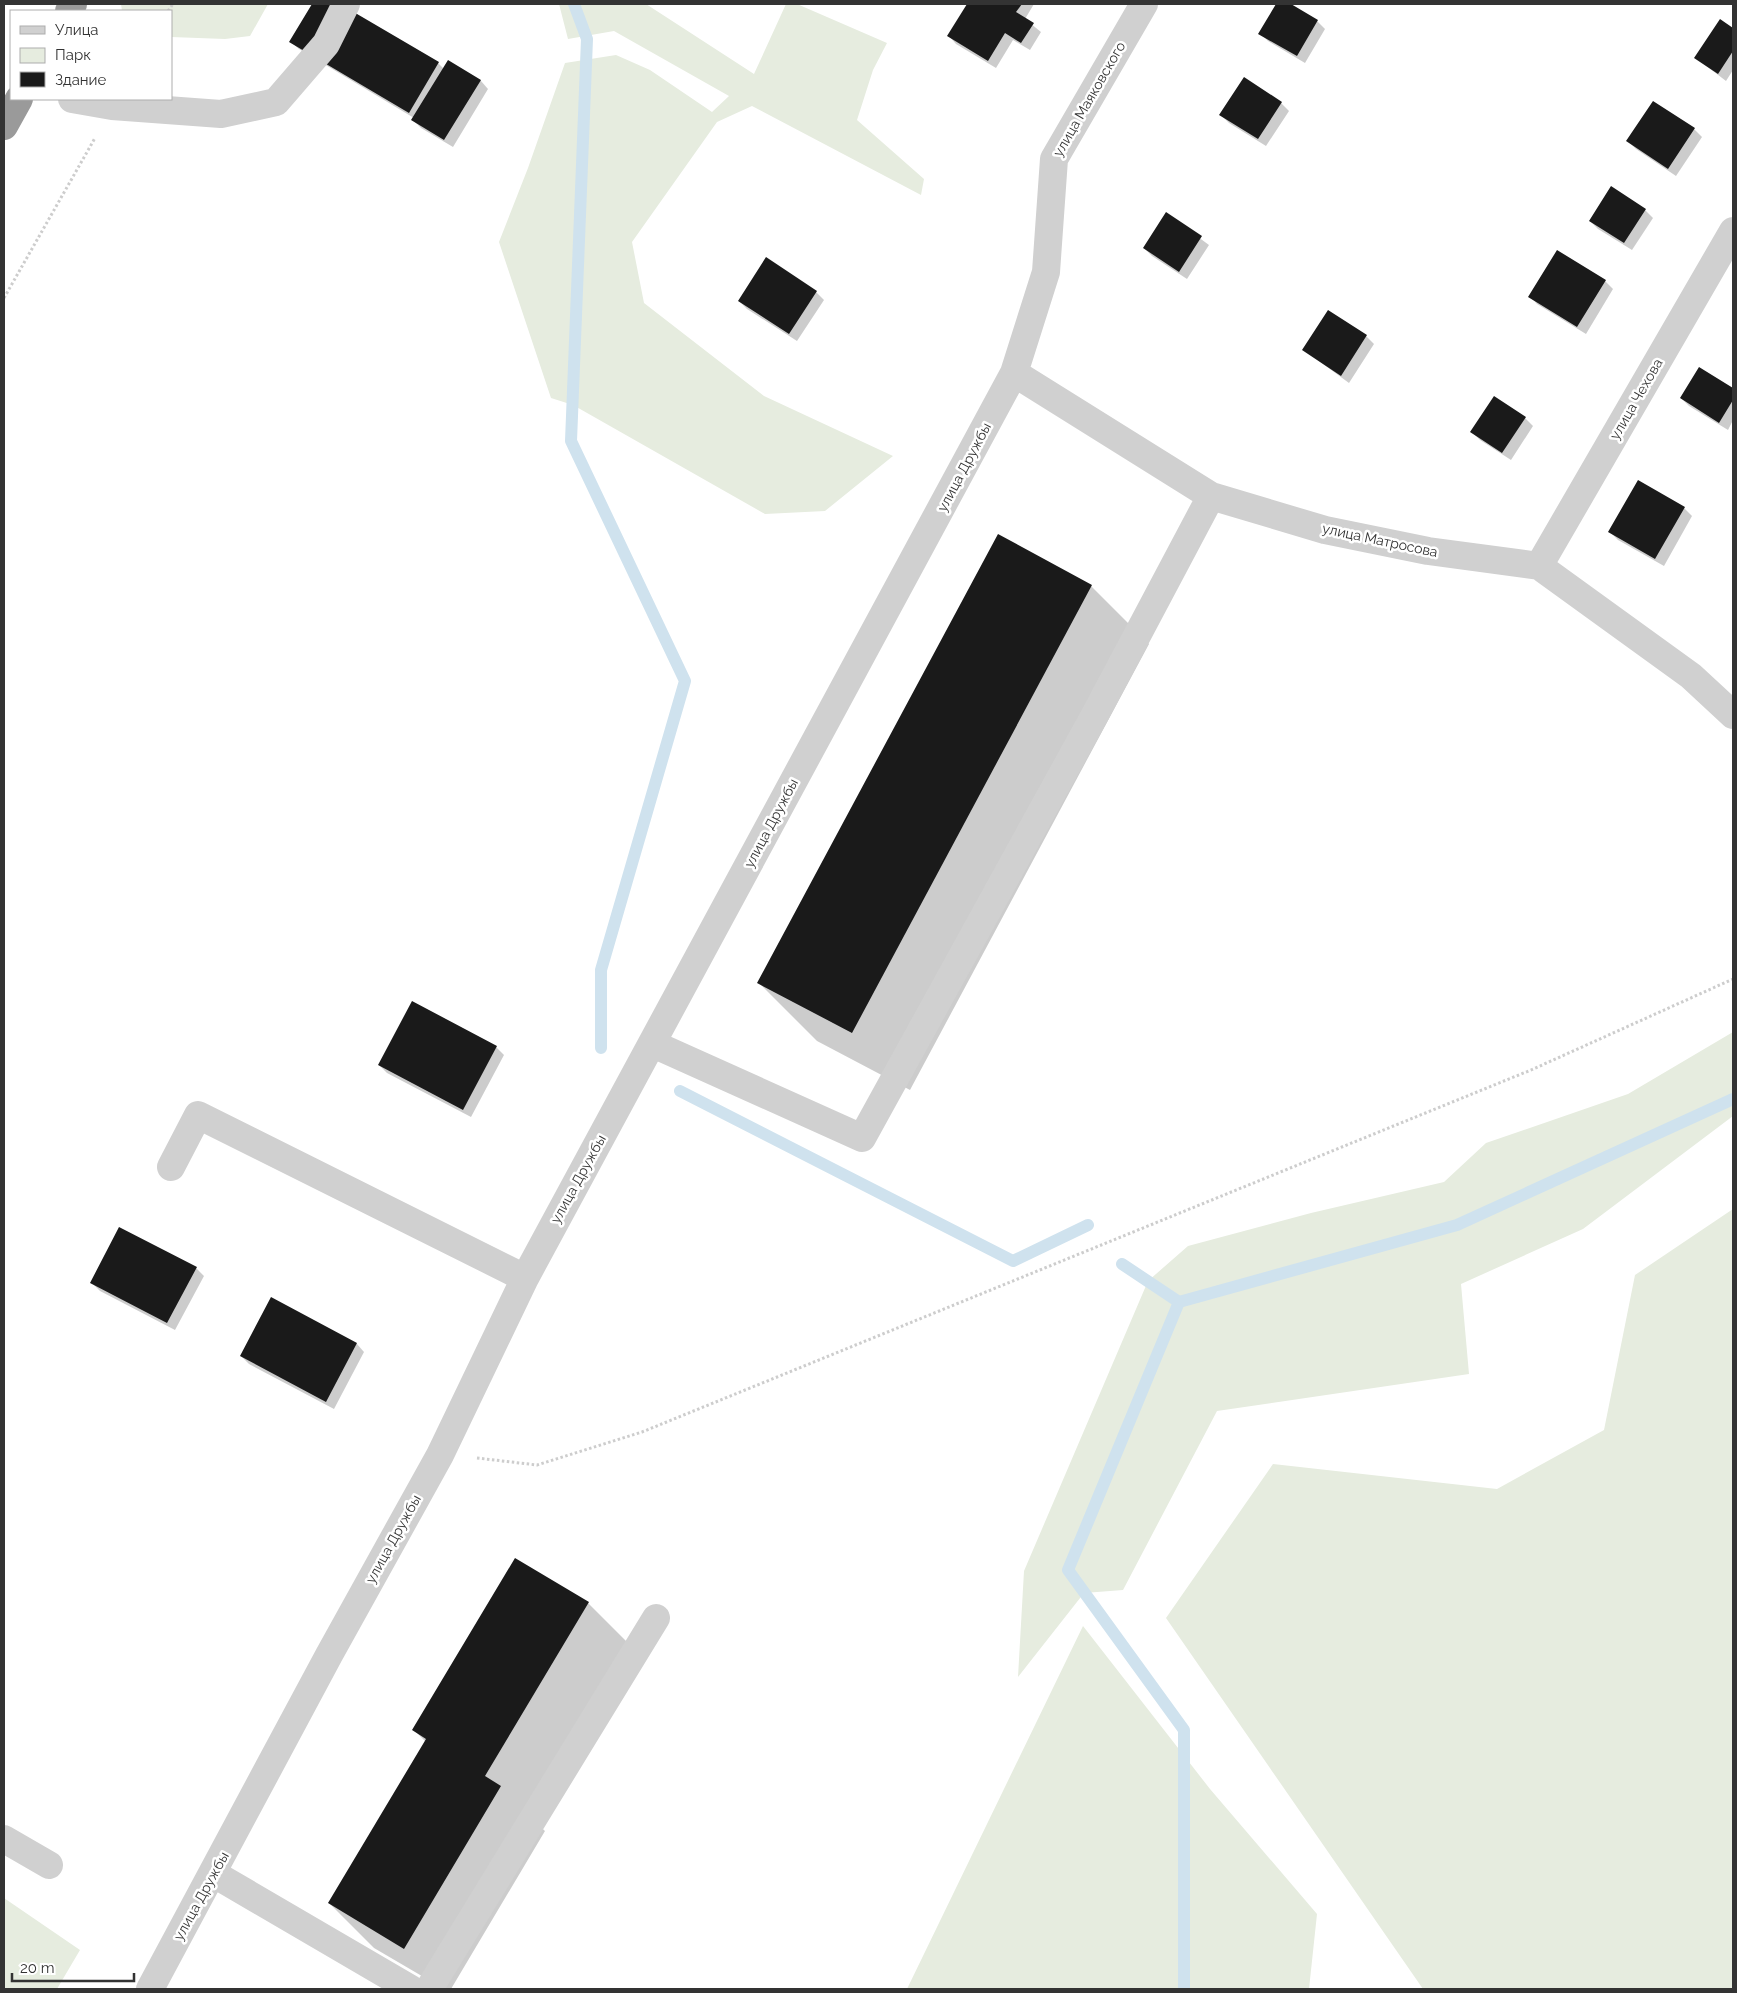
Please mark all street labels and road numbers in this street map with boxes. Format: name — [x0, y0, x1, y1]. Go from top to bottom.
street label: улица Маяковского — [1050, 39, 1128, 159]
street label: улица Чехова — [1606, 356, 1666, 442]
street label: улица Дружбы — [934, 420, 994, 514]
street label: улица Матросова — [1321, 520, 1439, 560]
street label: улица Дружбы — [741, 776, 801, 870]
street label: улица Дружбы — [547, 1132, 609, 1226]
street label: улица Дружбы — [362, 1492, 424, 1586]
street label: улица Дружбы — [170, 1849, 232, 1943]

